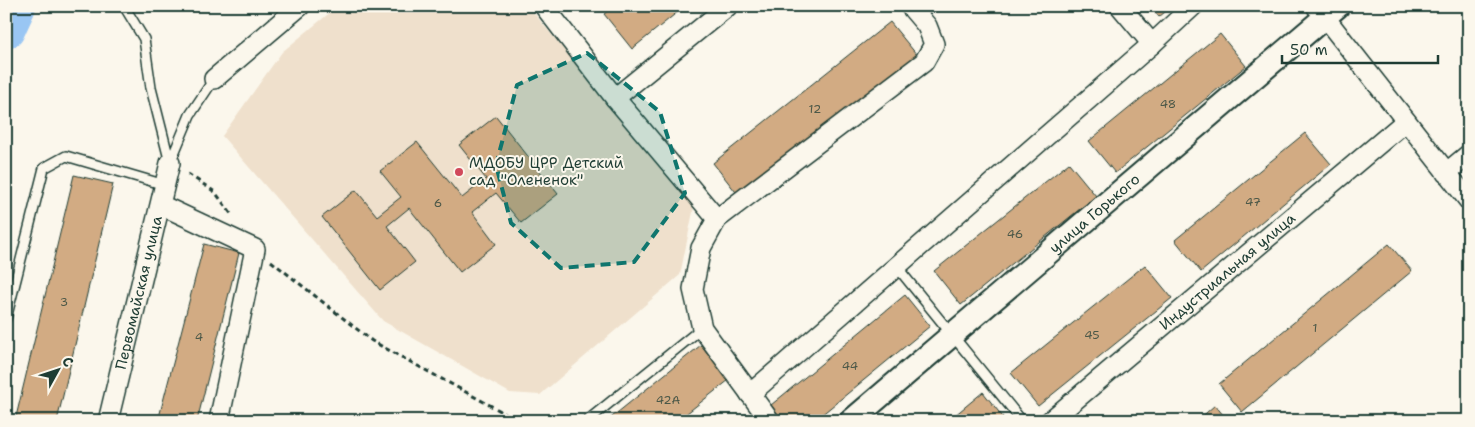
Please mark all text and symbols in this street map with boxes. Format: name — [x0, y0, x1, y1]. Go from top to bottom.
scale bar — [1282, 32, 1439, 64]
text: 50 m — [1290, 40, 1328, 60]
house number: 48 — [1160, 96, 1176, 112]
house number: 12 — [809, 101, 821, 117]
place label: МДОБУ ЦРР Детский сад "Олененок" — [469, 153, 624, 190]
marker: МДОБУ ЦРР Детский сад "Олененок" — [453, 166, 465, 178]
street label: улица Горького — [1045, 169, 1144, 258]
house number: 47 — [1245, 194, 1261, 210]
house number: 6 — [434, 195, 442, 211]
street label: Индустриальная улица — [1155, 208, 1300, 335]
street label: Первомайская улица — [111, 213, 167, 372]
house number: 46 — [1007, 226, 1023, 242]
house number: 3 — [60, 294, 68, 310]
house number: 1 — [1312, 320, 1318, 336]
house number: 45 — [1084, 327, 1100, 343]
house number: 4 — [195, 329, 203, 345]
north arrow — [32, 344, 82, 394]
text: С — [58, 353, 78, 371]
house number: 44 — [842, 358, 858, 374]
house number: 42А — [656, 392, 681, 408]

